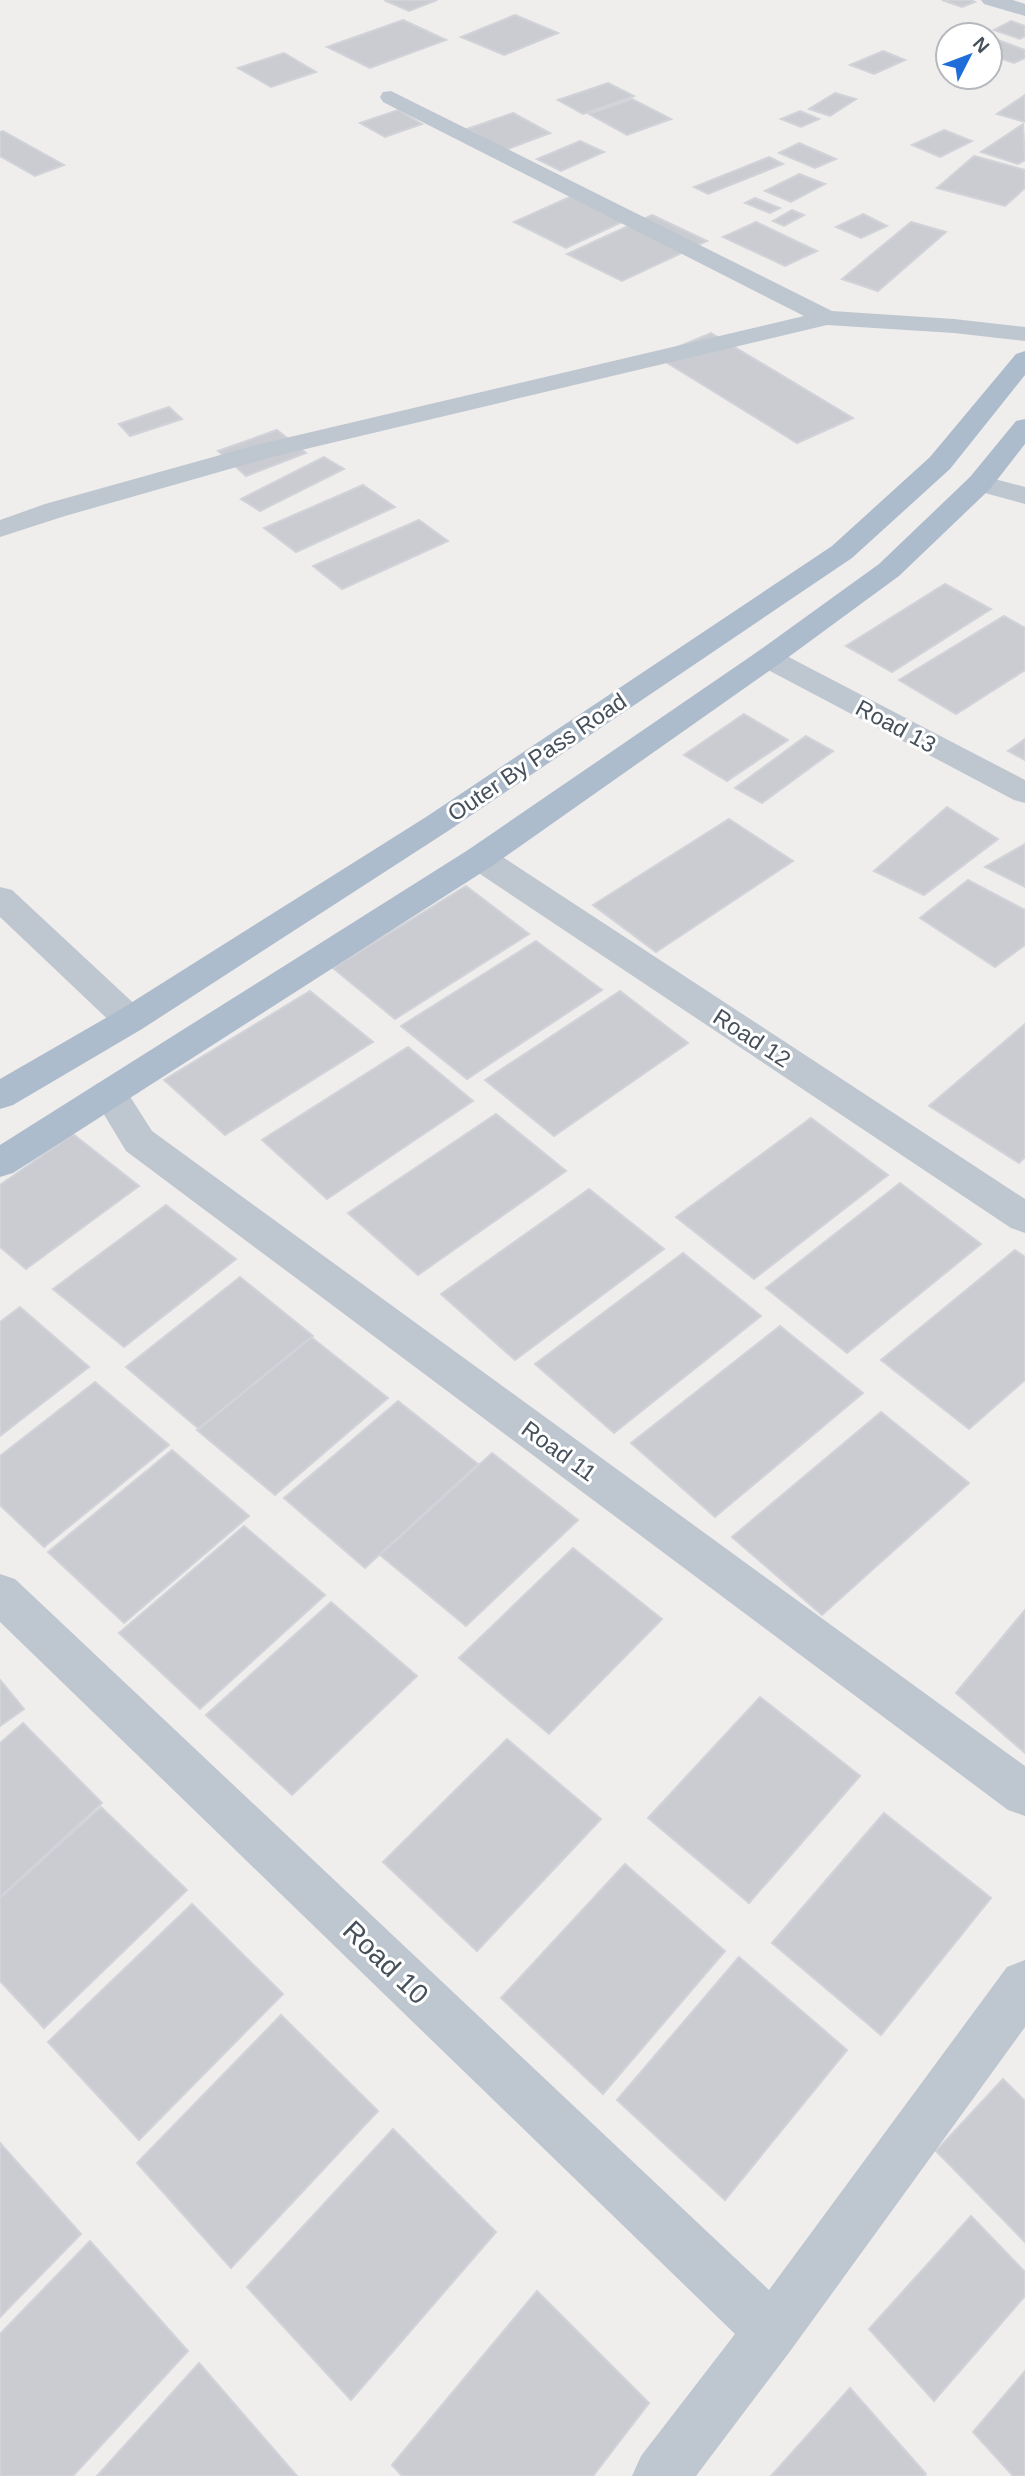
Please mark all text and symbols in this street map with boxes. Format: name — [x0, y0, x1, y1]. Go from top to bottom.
north arrow — [934, 21, 1004, 91]
text: N — [969, 33, 994, 57]
street label: Outer By Pass Road — [443, 688, 631, 826]
street label: Road 13 — [852, 694, 940, 758]
street label: Road 12 — [708, 1003, 796, 1073]
street label: Road 11 — [517, 1415, 601, 1487]
street label: Road 10 — [337, 1914, 434, 2010]

